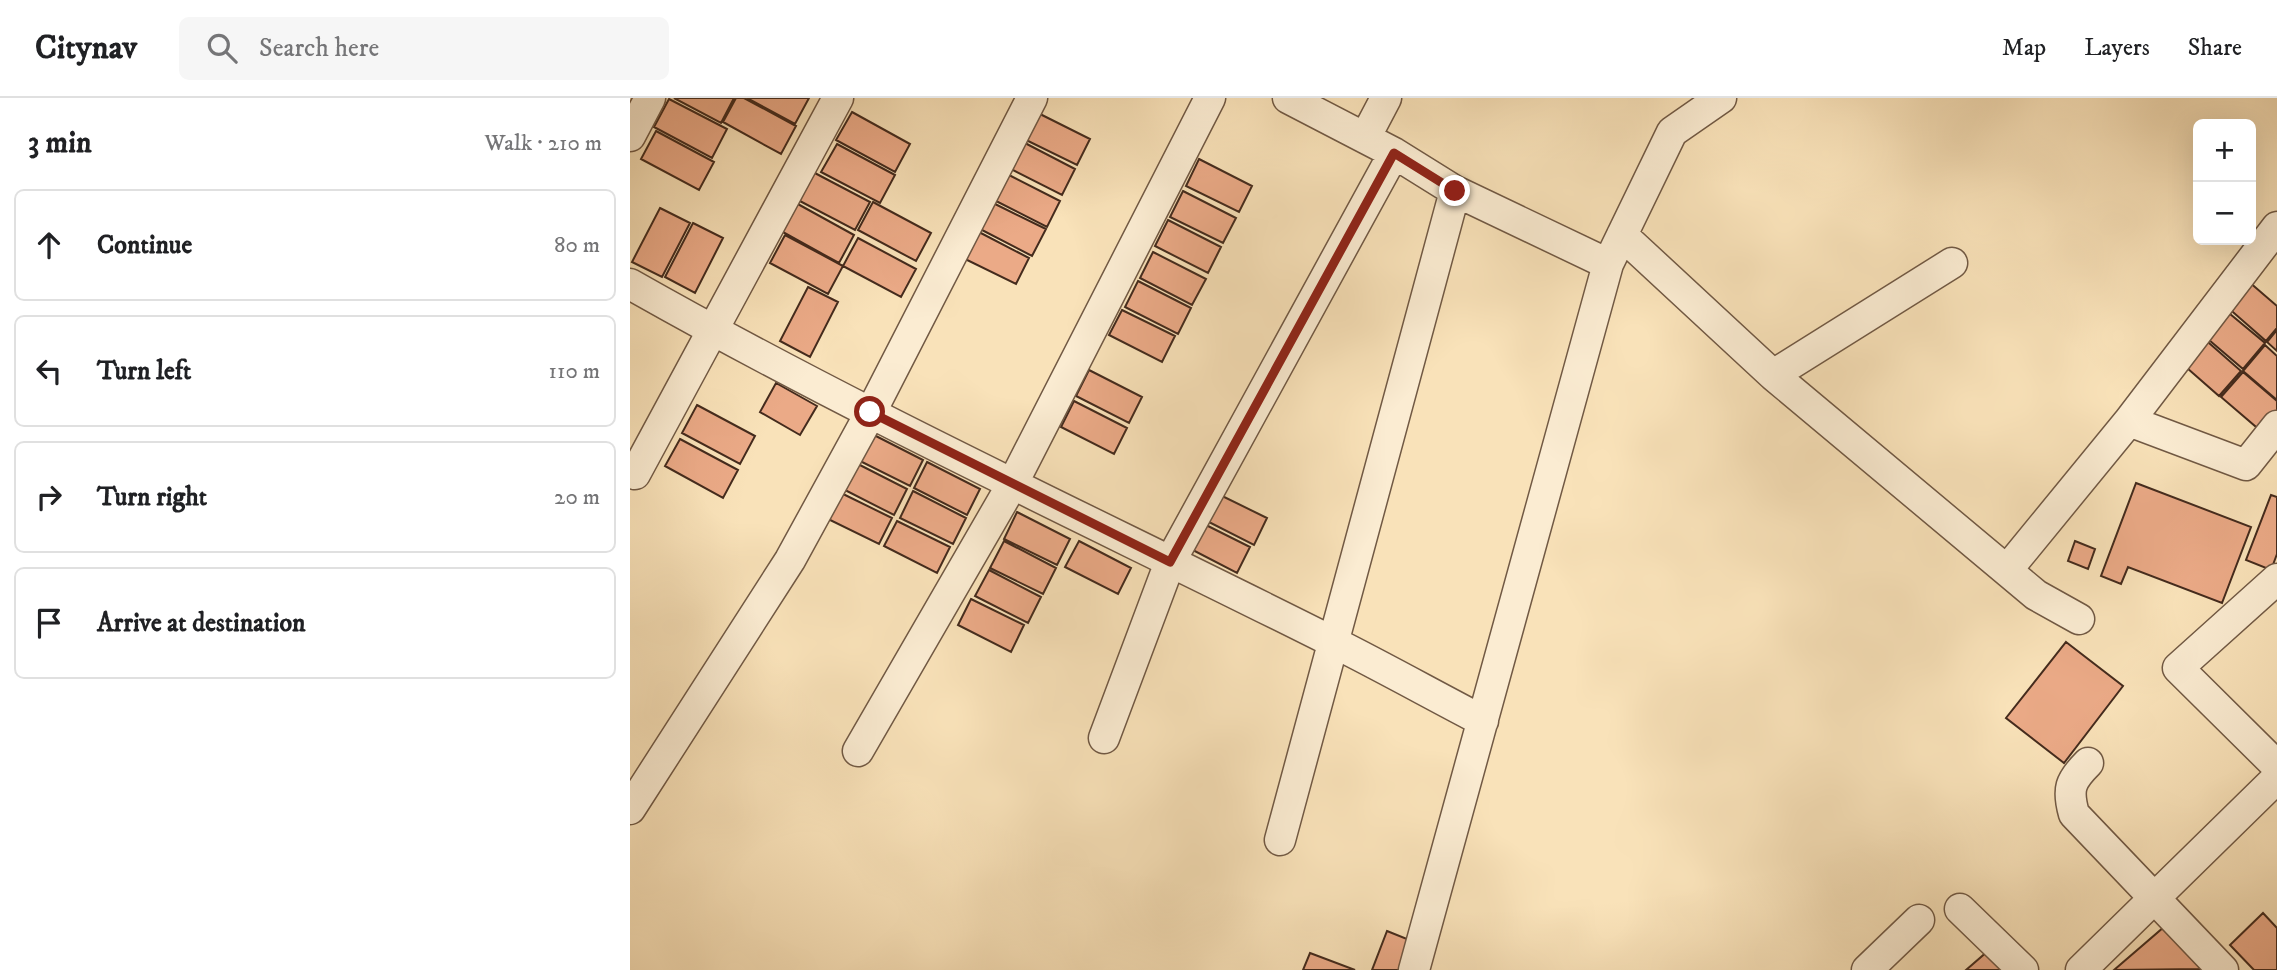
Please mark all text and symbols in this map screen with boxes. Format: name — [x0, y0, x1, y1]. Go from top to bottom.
search box — [179, 17, 669, 80]
text: Citynav — [35, 28, 137, 69]
icon: search — [203, 29, 241, 67]
text: Search here — [259, 32, 379, 65]
text: Map — [2002, 33, 2046, 63]
text: Layers — [2084, 33, 2150, 63]
text: Share — [2188, 33, 2242, 63]
map controls — [2193, 119, 2256, 245]
button: + — [2193, 119, 2256, 182]
text: 3 min — [28, 125, 92, 162]
text: Walk · 210 m — [485, 129, 602, 158]
route end — [1439, 175, 1470, 206]
button: − — [2193, 182, 2256, 245]
icon: ahead — [30, 226, 68, 264]
text: Continue — [97, 229, 192, 262]
text: 80 m — [554, 231, 600, 260]
icon: left — [30, 352, 68, 390]
text: Turn left — [97, 355, 191, 388]
text: 110 m — [549, 357, 600, 386]
route start — [854, 396, 885, 427]
icon: right — [30, 478, 68, 516]
text: Turn right — [97, 481, 207, 514]
text: 20 m — [554, 483, 600, 512]
icon: arrive — [30, 604, 68, 642]
text: Arrive at destination — [97, 607, 306, 640]

